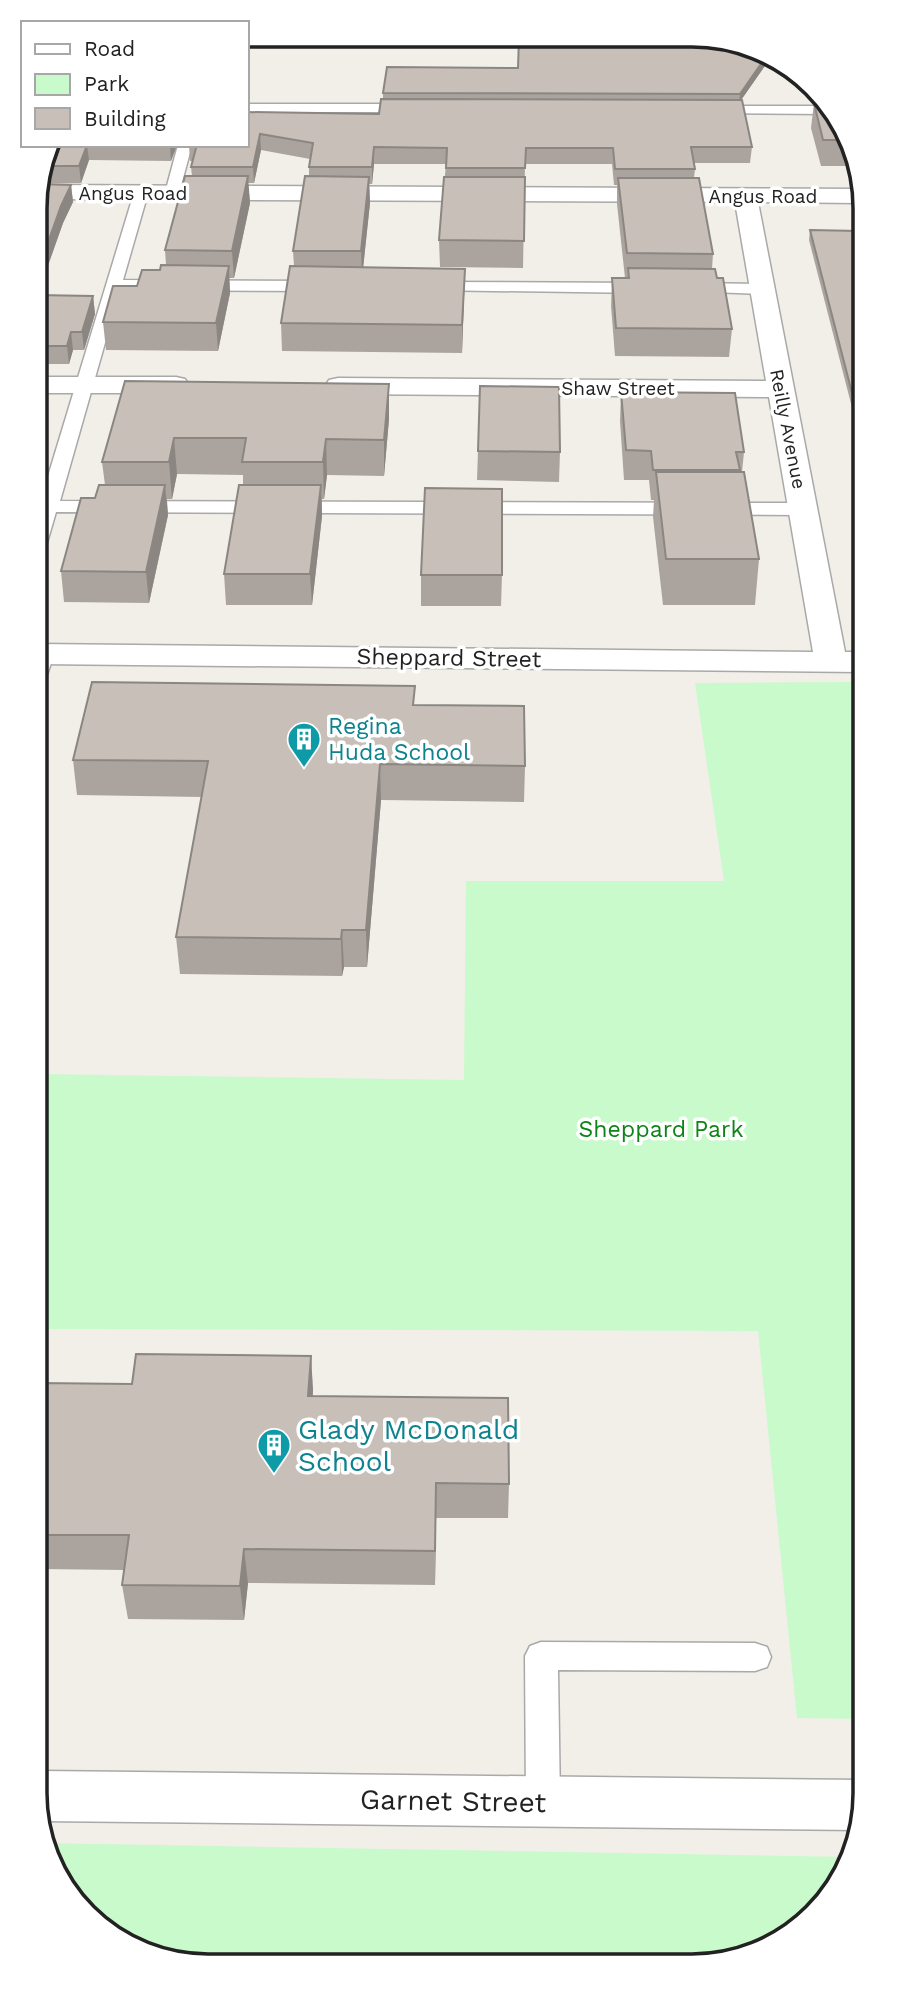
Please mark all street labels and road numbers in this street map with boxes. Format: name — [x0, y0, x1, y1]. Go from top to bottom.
street label: Angus Road — [78, 182, 188, 205]
street label: Angus Road — [708, 185, 818, 208]
street label: Reilly Avenue — [765, 367, 811, 491]
street label: Shaw Street — [561, 377, 675, 400]
street label: Sheppard Street — [356, 643, 542, 673]
street label: Garnet Street — [360, 1783, 547, 1819]

